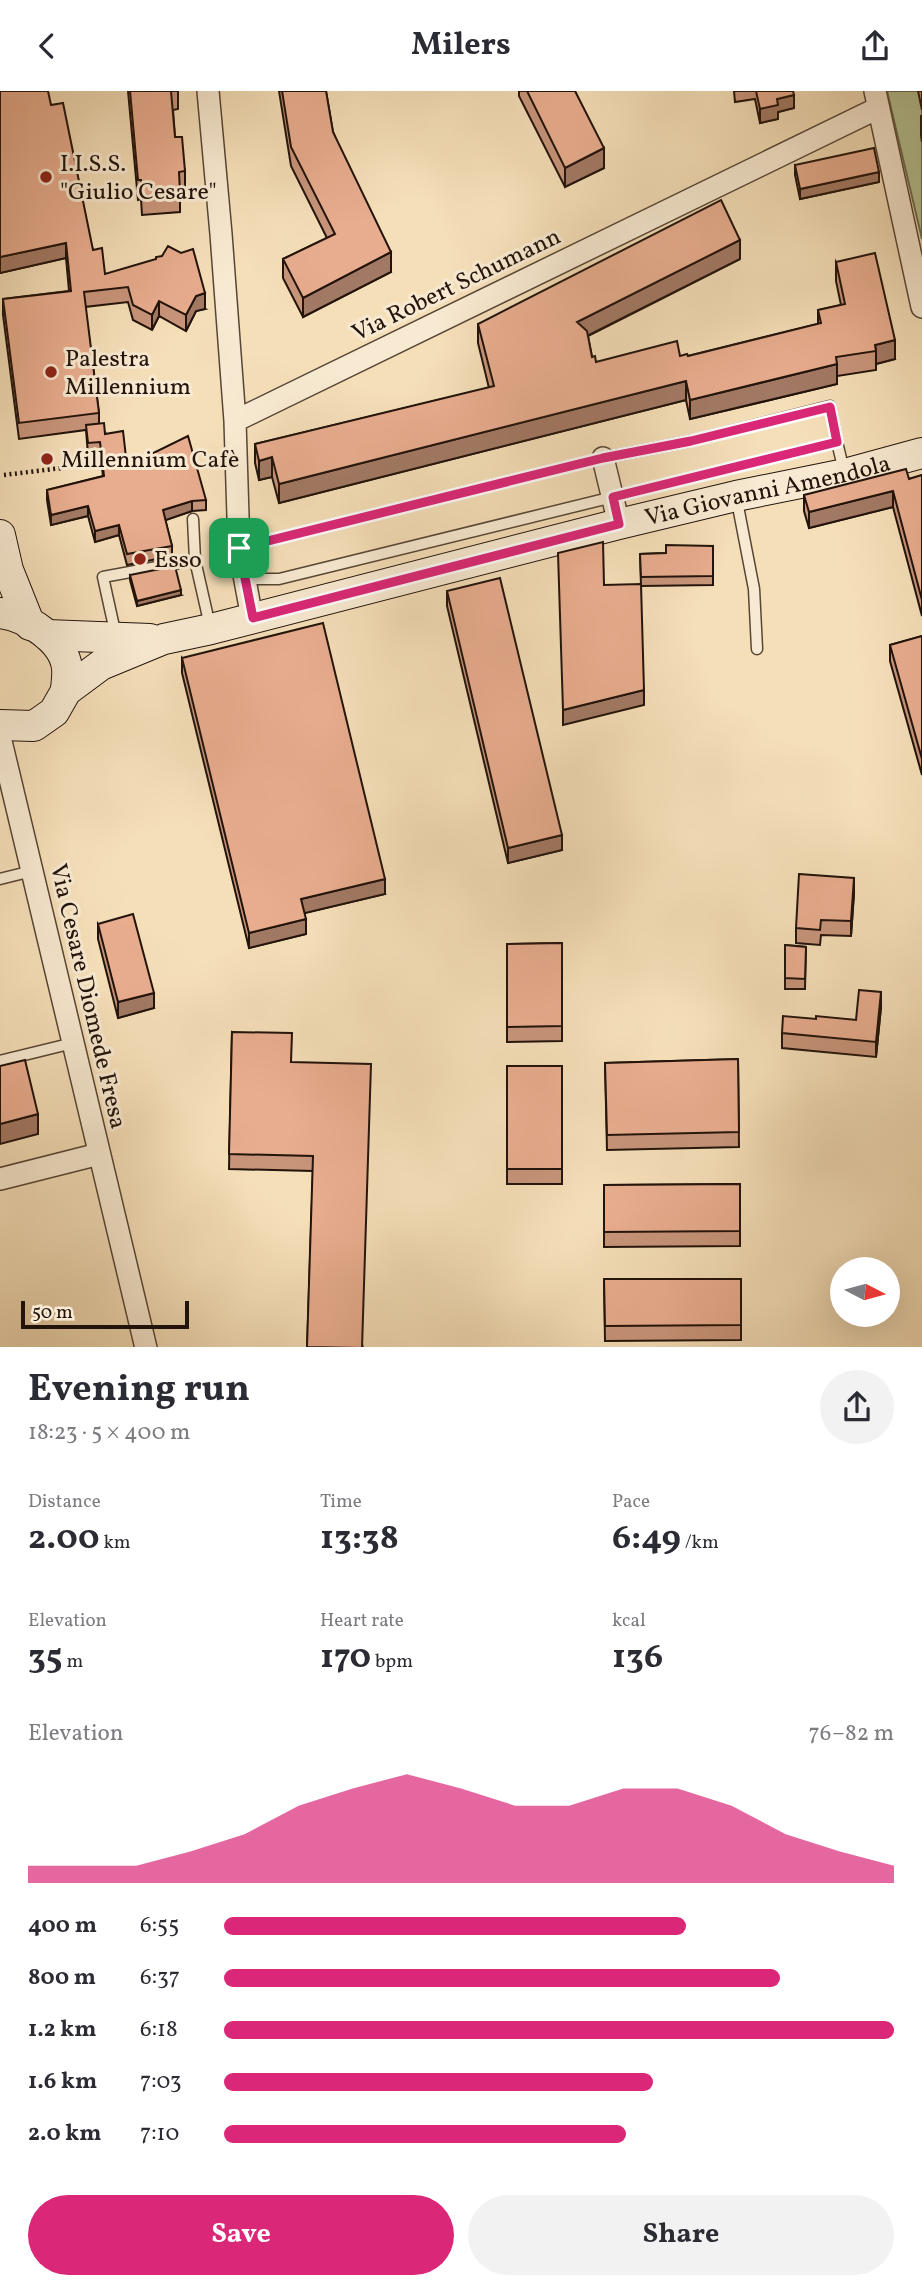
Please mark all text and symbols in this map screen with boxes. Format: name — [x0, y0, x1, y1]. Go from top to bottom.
text: Milers — [411, 24, 511, 68]
icon: back — [28, 27, 66, 65]
icon: share — [856, 27, 894, 65]
place label: I.I.S.S. "Giulio Cesare" — [60, 148, 217, 210]
marker: I.I.S.S. "Giulio Cesare" — [38, 169, 54, 185]
street label: Via Robert Schumann — [347, 220, 567, 351]
place label: Palestra Millennium — [65, 343, 191, 405]
marker: Palestra Millennium — [43, 364, 59, 380]
place label: Millennium Cafè — [61, 444, 239, 478]
street label: Via Giovanni Amendola — [642, 447, 895, 536]
marker: Millennium Cafè — [39, 451, 55, 467]
pin — [209, 518, 269, 578]
icon: arrive — [220, 529, 258, 567]
place label: Esso — [154, 544, 202, 578]
marker: Esso — [132, 551, 148, 567]
street label: Via Cesare Diomede Fresa — [40, 861, 134, 1132]
north arrow — [830, 1257, 900, 1327]
map controls — [830, 1257, 900, 1327]
scale bar — [21, 1299, 189, 1330]
text: 50 m — [32, 1300, 73, 1326]
text: Evening run — [28, 1364, 250, 1417]
button: share — [820, 1370, 894, 1444]
text: 18:23 · 5 × 400 m — [28, 1417, 190, 1449]
text: Distance — [28, 1489, 101, 1515]
text: Time — [320, 1489, 362, 1515]
text: Pace — [612, 1489, 650, 1515]
text: 2.00 — [28, 1515, 100, 1563]
text: 13:38 — [320, 1515, 399, 1563]
text: 6:49 — [612, 1515, 681, 1563]
text: km — [100, 1530, 131, 1556]
text: /km — [681, 1530, 719, 1556]
text: Elevation — [28, 1608, 107, 1634]
text: Heart rate — [320, 1608, 404, 1634]
text: kcal — [612, 1608, 646, 1634]
text: 35 — [28, 1634, 63, 1682]
text: 170 — [320, 1634, 371, 1682]
text: 136 — [612, 1634, 663, 1682]
text: m — [63, 1649, 83, 1675]
text: bpm — [371, 1649, 413, 1675]
text: Elevation — [28, 1718, 124, 1750]
text: 76–82 m — [809, 1718, 894, 1750]
text: 400 m — [28, 1910, 97, 1942]
text: 6:55 — [140, 1910, 179, 1942]
text: 800 m — [28, 1962, 96, 1994]
text: 6:37 — [140, 1962, 180, 1994]
text: 1.2 km — [28, 2014, 97, 2046]
text: 6:18 — [140, 2014, 178, 2046]
text: 1.6 km — [28, 2066, 97, 2098]
text: 7:03 — [140, 2066, 182, 2098]
text: 2.0 km — [28, 2118, 101, 2150]
text: 7:10 — [140, 2118, 179, 2150]
button: Save — [28, 2195, 454, 2275]
button: Share — [468, 2195, 894, 2275]

